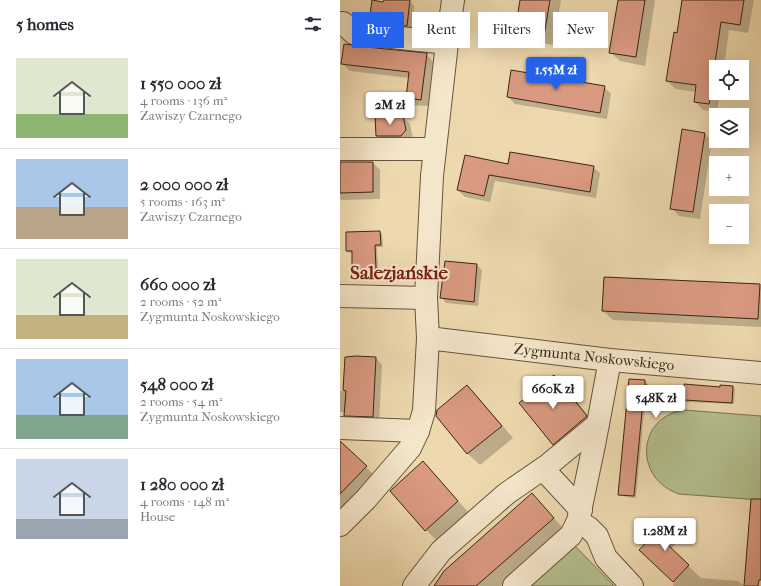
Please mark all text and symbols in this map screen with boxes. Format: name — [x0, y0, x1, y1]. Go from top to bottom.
chip: Buy — [352, 12, 404, 48]
chip: Rent — [412, 12, 470, 48]
chip: Filters — [478, 12, 545, 48]
chip: New — [553, 12, 608, 48]
icon: filters — [302, 13, 324, 35]
text: 5 homes — [16, 14, 74, 34]
pin: 1.55M zł — [515, 57, 597, 91]
map controls — [709, 60, 749, 244]
button: locate — [709, 60, 749, 100]
text: 1.55M zł — [535, 62, 577, 77]
text: 1 550 000 zł — [140, 73, 221, 93]
icon: home — [48, 74, 96, 122]
pin: 2M zł — [362, 92, 418, 126]
text: 4 rooms · 136 m² — [140, 93, 227, 108]
text: 2M zł — [375, 97, 405, 112]
text: Zawiszy Czarnego — [140, 108, 242, 123]
button: layers — [709, 108, 749, 148]
button: + — [709, 156, 749, 196]
text: 2 000 000 zł — [140, 174, 228, 194]
icon: home — [48, 175, 96, 223]
text: 5 rooms · 163 m² — [140, 194, 225, 209]
button: − — [709, 204, 749, 244]
text: Zawiszy Czarnego — [140, 209, 242, 224]
district label: Salezjańskie — [350, 262, 449, 284]
text: 660 000 zł — [140, 274, 215, 294]
icon: home — [48, 275, 96, 323]
text: 2 rooms · 52 m² — [140, 294, 221, 309]
text: Zygmunta Noskowskiego — [140, 309, 280, 324]
street label: Zygmunta Noskowskiego — [513, 340, 676, 374]
text: 548 000 zł — [140, 374, 214, 394]
icon: home — [48, 375, 96, 423]
pin: 660K zł — [516, 376, 590, 410]
text: 660K zł — [532, 381, 574, 396]
pin: 548K zł — [619, 385, 693, 419]
text: 548K zł — [635, 390, 677, 405]
text: 2 rooms · 54 m² — [140, 394, 222, 409]
text: Zygmunta Noskowskiego — [140, 409, 280, 424]
text: 1 280 000 zł — [140, 474, 224, 494]
icon: home — [48, 475, 96, 523]
text: 4 rooms · 148 m² — [140, 494, 229, 509]
text: House — [140, 509, 175, 524]
pin: 1.28M zł — [624, 518, 706, 552]
text: 1.28M zł — [643, 523, 687, 538]

